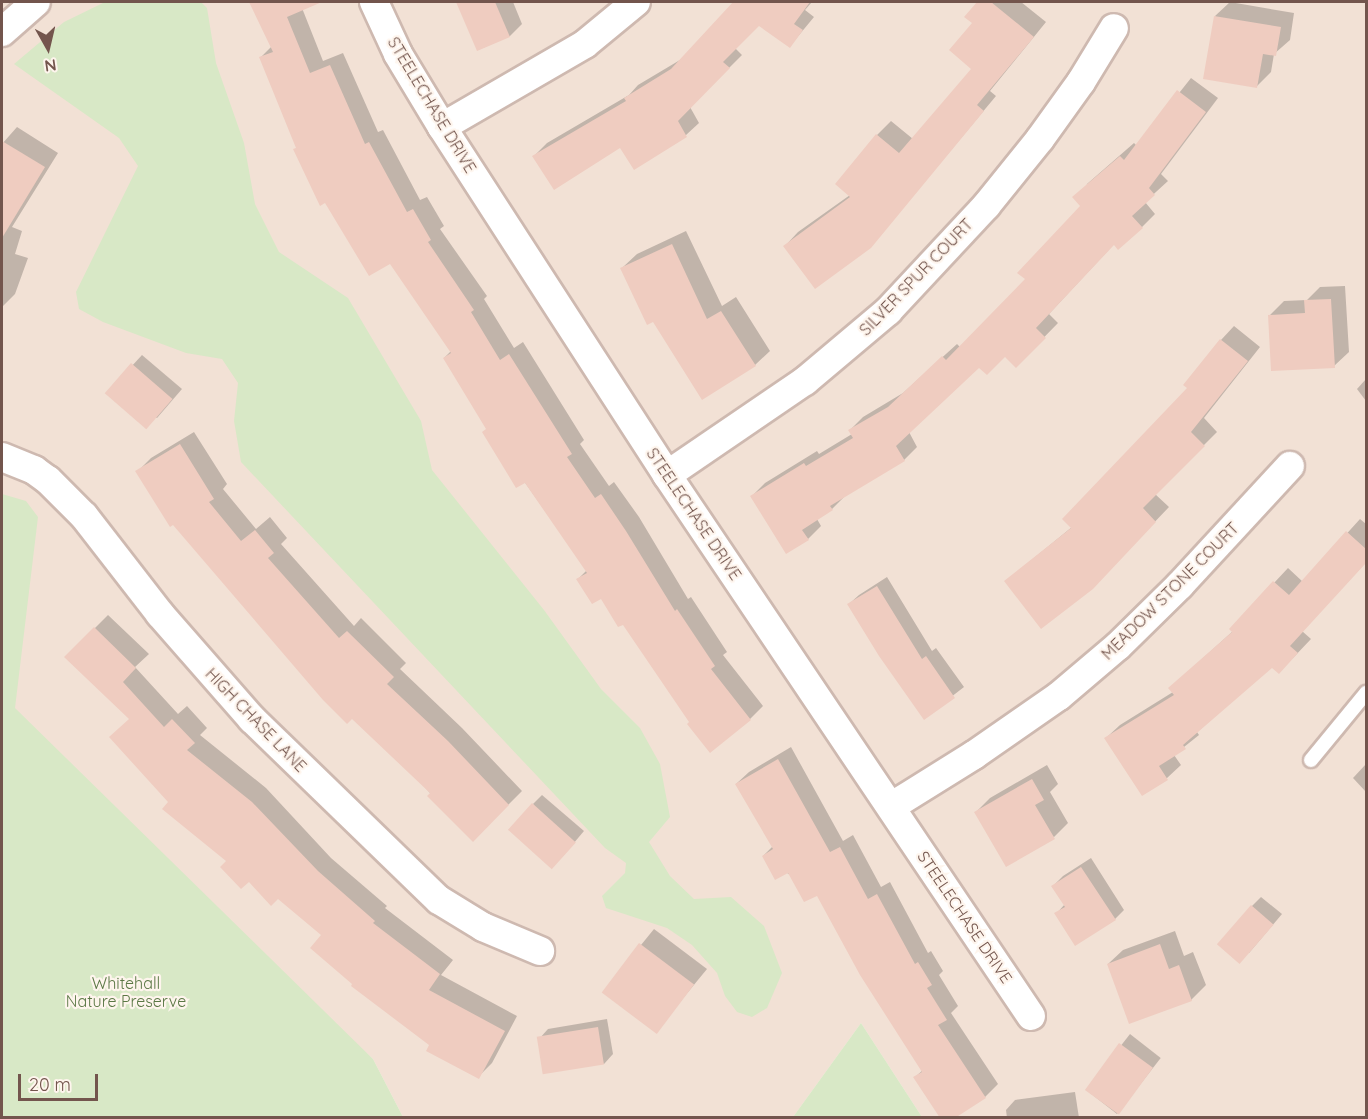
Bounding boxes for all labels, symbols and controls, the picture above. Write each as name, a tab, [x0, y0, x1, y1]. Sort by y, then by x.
north arrow	[18, 18, 78, 78]
street label: STEELECHASE DRIVE	[384, 34, 480, 176]
text: N	[43, 55, 58, 77]
street label: SILVER SPUR COURT	[855, 215, 977, 339]
street label: STEELECHASE DRIVE	[643, 444, 745, 584]
street label: MEADOW STONE COURT	[1097, 518, 1243, 664]
street label: HIGH CHASE LANE	[202, 664, 310, 776]
street label: STEELECHASE DRIVE	[914, 847, 1016, 987]
park label: Whitehall Nature Preserve	[66, 973, 186, 1011]
scale bar	[21, 1062, 100, 1100]
text: 20 m	[29, 1073, 71, 1096]

